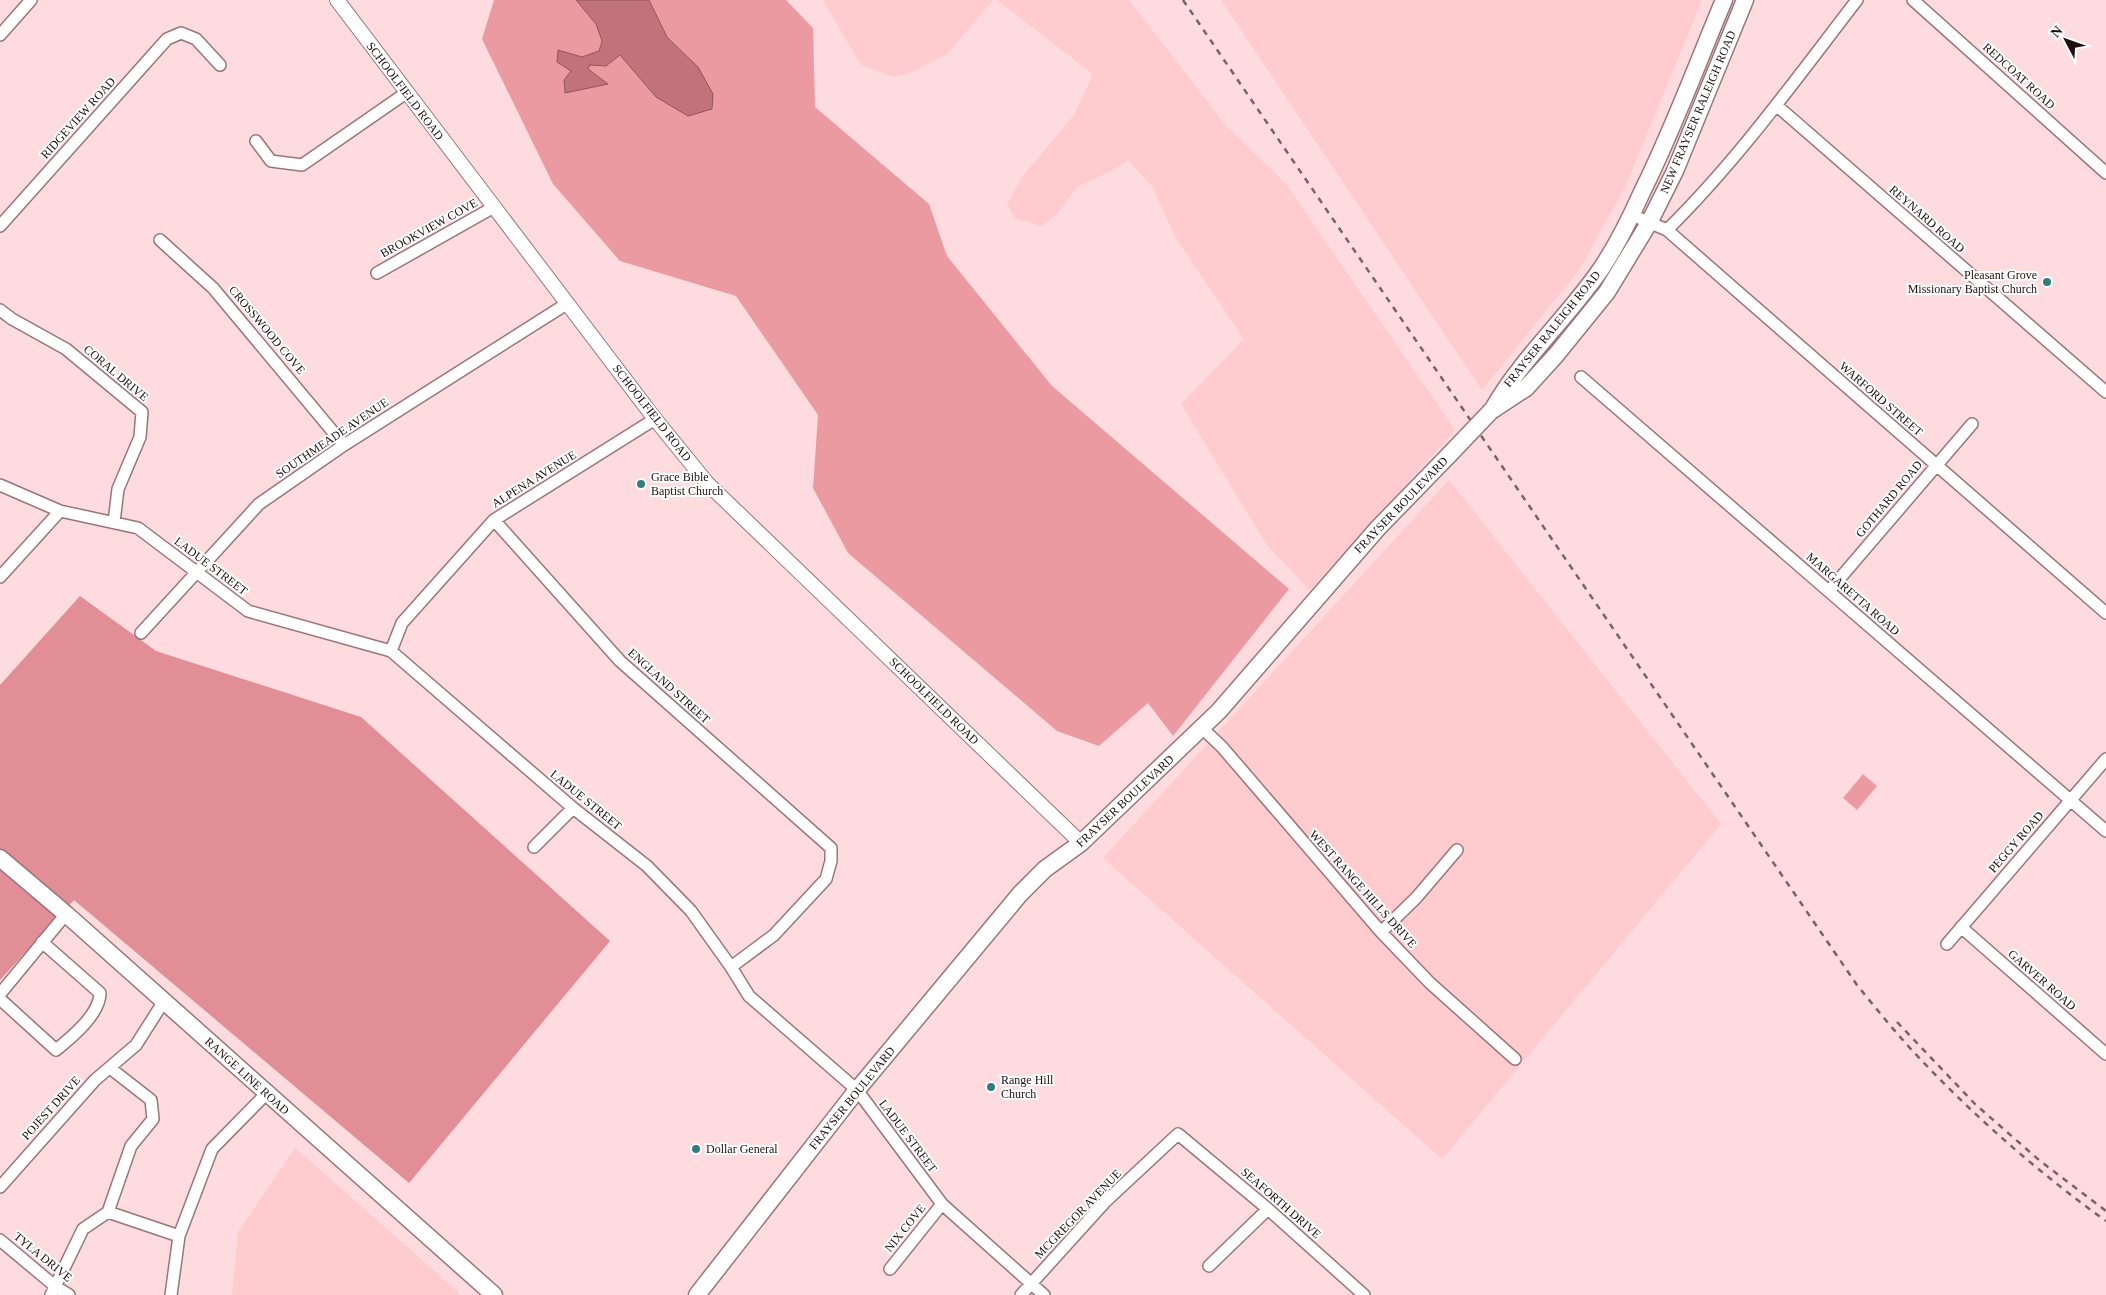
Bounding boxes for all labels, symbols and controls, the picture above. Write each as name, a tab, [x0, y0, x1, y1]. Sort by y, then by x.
north arrow	[2041, 15, 2091, 65]
text: N	[2048, 23, 2066, 41]
street label: NEW FRAYSER RALEIGH ROAD	[1657, 28, 1739, 196]
street label: SCHOOLFIELD ROAD	[364, 39, 447, 143]
street label: REDCOAT ROAD	[1980, 40, 2058, 112]
street label: RIDGEVIEW ROAD	[38, 74, 118, 162]
street label: REYNARD ROAD	[1887, 183, 1968, 256]
street label: BROOKVIEW COVE	[378, 196, 480, 260]
street label: FRAYSER RALEIGH ROAD	[1501, 268, 1603, 390]
place label: Pleasant Grove Missionary Baptist Church	[1908, 268, 2037, 296]
marker: Pleasant Grove Missionary Baptist Church	[2041, 276, 2053, 288]
street label: CROSSWOOD COVE	[226, 283, 308, 377]
street label: CORAL DRIVE	[81, 342, 151, 404]
street label: WARFORD STREET	[1837, 359, 1926, 439]
street label: SCHOOLFIELD ROAD	[610, 362, 694, 464]
street label: SOUTHMEADE AVENUE	[273, 395, 391, 481]
street label: ALPENA AVENUE	[489, 447, 579, 511]
street label: FRAYSER BOULEVARD	[1351, 454, 1451, 556]
street label: GOTHARD ROAD	[1853, 458, 1925, 540]
place label: Grace Bible Baptist Church	[651, 470, 723, 498]
marker: Grace Bible Baptist Church	[635, 478, 647, 490]
street label: LADUE STREET	[172, 534, 251, 598]
street label: MARGARETTA ROAD	[1804, 550, 1903, 638]
street label: ENGLAND STREET	[625, 646, 713, 727]
street label: SCHOOLFIELD ROAD	[886, 655, 982, 748]
street label: FRAYSER BOULEVARD	[1073, 752, 1177, 850]
street label: LADUE STREET	[548, 767, 625, 833]
street label: PEGGY ROAD	[1986, 808, 2047, 875]
street label: WEST RANGE HILLS DRIVE	[1306, 827, 1420, 951]
street label: GARVER ROAD	[2005, 947, 2079, 1014]
street label: RANGE LINE ROAD	[202, 1034, 292, 1118]
street label: FRAYSER BOULEVARD	[806, 1043, 898, 1152]
street label: POJEST DRIVE	[19, 1073, 83, 1143]
place label: Range Hill Church	[1001, 1073, 1054, 1101]
marker: Range Hill Church	[985, 1081, 997, 1093]
street label: LADUE STREET	[876, 1097, 940, 1176]
place label: Dollar General	[706, 1142, 778, 1156]
marker: Dollar General	[690, 1143, 702, 1155]
street label: SEAFORTH DRIVE	[1238, 1165, 1324, 1241]
street label: MCGREGOR AVENUE	[1032, 1167, 1124, 1261]
street label: NIX COVE	[882, 1201, 928, 1255]
street label: TYLA DRIVE	[11, 1229, 75, 1285]

